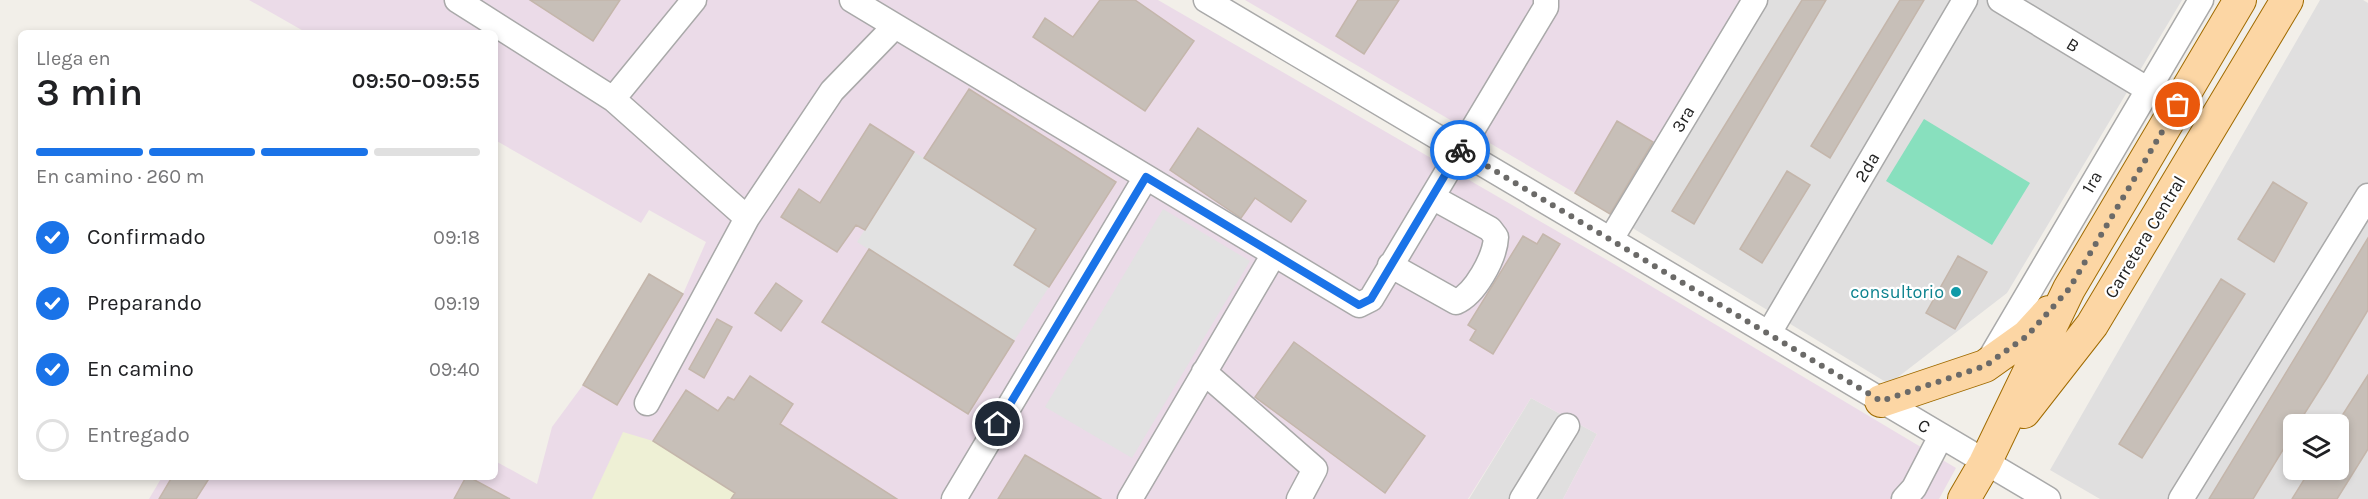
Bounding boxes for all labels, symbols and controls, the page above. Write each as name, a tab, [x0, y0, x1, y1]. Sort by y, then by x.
street label: B	[2063, 33, 2083, 57]
text: Llega en	[36, 47, 111, 70]
text: 09:50–09:55	[352, 68, 480, 94]
text: 3 min	[36, 69, 143, 115]
pin	[2152, 79, 2203, 130]
icon: bag	[2161, 88, 2194, 121]
street label: 3ra	[1667, 102, 1699, 136]
courier	[1430, 120, 1490, 180]
icon: bike	[1444, 134, 1477, 167]
street label: 2da	[1850, 148, 1884, 186]
text: En camino · 260 m	[36, 165, 205, 188]
street label: 1ra	[2077, 167, 2107, 197]
street label: Carretera Central	[2100, 172, 2190, 302]
icon: check	[36, 221, 69, 254]
text: Confirmado	[87, 224, 206, 250]
text: 09:18	[433, 226, 480, 249]
place label: consultorio	[1850, 281, 1944, 303]
marker: consultorio	[1949, 285, 1963, 299]
icon: check	[36, 287, 69, 320]
text: Preparando	[87, 290, 202, 316]
text: 09:19	[434, 292, 480, 315]
icon: check	[36, 353, 69, 386]
text: En camino	[87, 356, 194, 382]
text: 09:40	[429, 358, 480, 381]
pin	[972, 398, 1023, 449]
icon: home	[981, 407, 1014, 440]
street label: C	[1914, 414, 1934, 438]
map controls	[2283, 414, 2349, 480]
button: layers	[2283, 414, 2349, 480]
text: Entregado	[87, 422, 190, 448]

